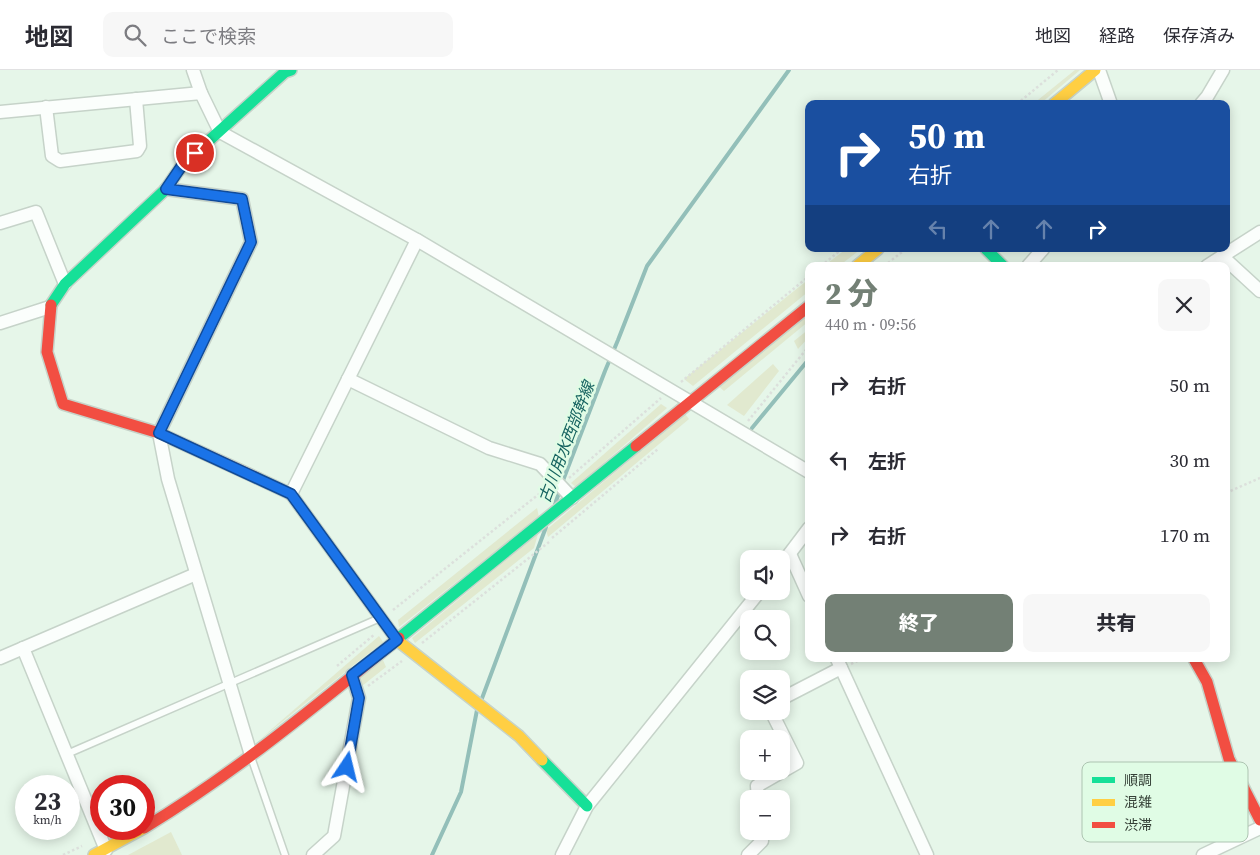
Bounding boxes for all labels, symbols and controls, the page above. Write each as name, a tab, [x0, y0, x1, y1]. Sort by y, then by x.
search box	[103, 12, 453, 57]
text: 地図	[25, 20, 73, 53]
icon: search	[121, 21, 149, 49]
text: ここで検索	[161, 23, 256, 49]
text: 地図	[1035, 23, 1071, 48]
text: 経路	[1099, 23, 1135, 48]
text: 保存済み	[1163, 23, 1235, 48]
text: 50 m	[908, 112, 985, 160]
icon: right	[825, 120, 890, 185]
pin	[174, 132, 216, 174]
icon: arrive	[181, 139, 209, 167]
text: 右折	[908, 160, 952, 190]
icon: left	[924, 215, 952, 243]
icon: ahead	[977, 215, 1005, 243]
icon: ahead	[1030, 215, 1058, 243]
icon: right	[1083, 215, 1111, 243]
text: 2 分	[825, 273, 878, 314]
button: close	[1158, 279, 1210, 331]
text: 440 m · 09:56	[825, 313, 916, 335]
icon: right	[825, 371, 853, 399]
text: 50 m	[1169, 372, 1210, 398]
text: 右折	[868, 373, 906, 399]
water label: 古川用水西部幹線	[533, 376, 600, 506]
icon: left	[825, 446, 853, 474]
text: 30 m	[1169, 447, 1210, 473]
text: 左折	[868, 448, 906, 474]
icon: right	[825, 521, 853, 549]
text: 170 m	[1160, 522, 1210, 548]
text: 右折	[868, 523, 906, 549]
map controls	[740, 550, 790, 840]
button: sound	[740, 550, 790, 600]
button: 終了	[825, 594, 1013, 652]
button: 共有	[1023, 594, 1210, 652]
button: search	[740, 610, 790, 660]
button: layers	[740, 670, 790, 720]
button: +	[740, 730, 790, 780]
position arrow	[320, 740, 372, 792]
legend	[1082, 762, 1248, 842]
text: 順調	[1124, 770, 1152, 790]
speed limit sign: 30	[90, 775, 155, 840]
text: 23	[34, 784, 61, 818]
button: −	[740, 790, 790, 840]
text: 混雑	[1124, 792, 1152, 812]
text: km/h	[33, 812, 62, 828]
text: 渋滞	[1124, 815, 1152, 835]

